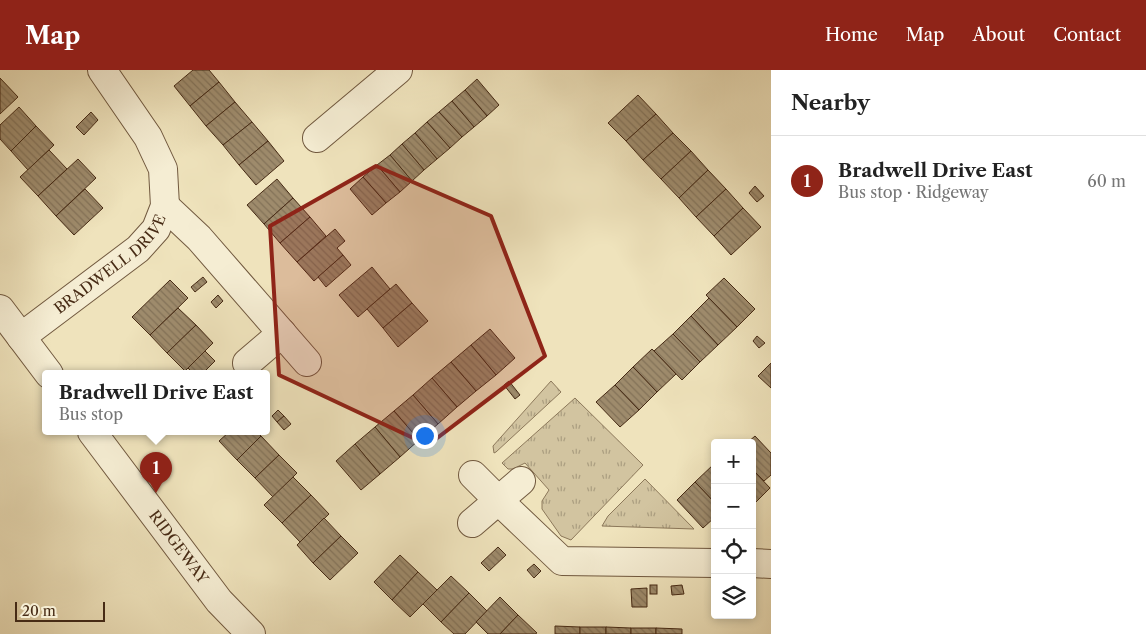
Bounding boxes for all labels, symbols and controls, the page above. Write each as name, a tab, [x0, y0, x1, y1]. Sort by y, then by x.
text: Map	[25, 21, 80, 50]
text: Home	[825, 24, 878, 46]
text: Map	[906, 24, 944, 46]
text: About	[972, 24, 1025, 46]
text: Contact	[1053, 24, 1121, 46]
text: Nearby	[791, 90, 870, 115]
text: Bradwell Drive East	[838, 159, 1033, 182]
text: 1	[803, 171, 811, 191]
text: 60 m	[1087, 171, 1126, 191]
text: Bus stop · Ridgeway	[838, 182, 989, 202]
street label: BRADWELL DRIVE	[50, 212, 170, 318]
popup	[42, 370, 270, 435]
text: Bradwell Drive East	[59, 381, 253, 404]
text: Bus stop	[59, 404, 123, 424]
your location	[412, 423, 438, 449]
map controls	[711, 439, 756, 619]
button: +	[711, 439, 756, 484]
pin: 1	[140, 452, 172, 493]
button: −	[711, 484, 756, 529]
street label: RIDGEWAY	[145, 506, 213, 588]
button: locate	[711, 529, 756, 574]
button: layers	[711, 574, 756, 619]
scale bar	[15, 599, 105, 622]
text: 20 m	[22, 602, 56, 620]

